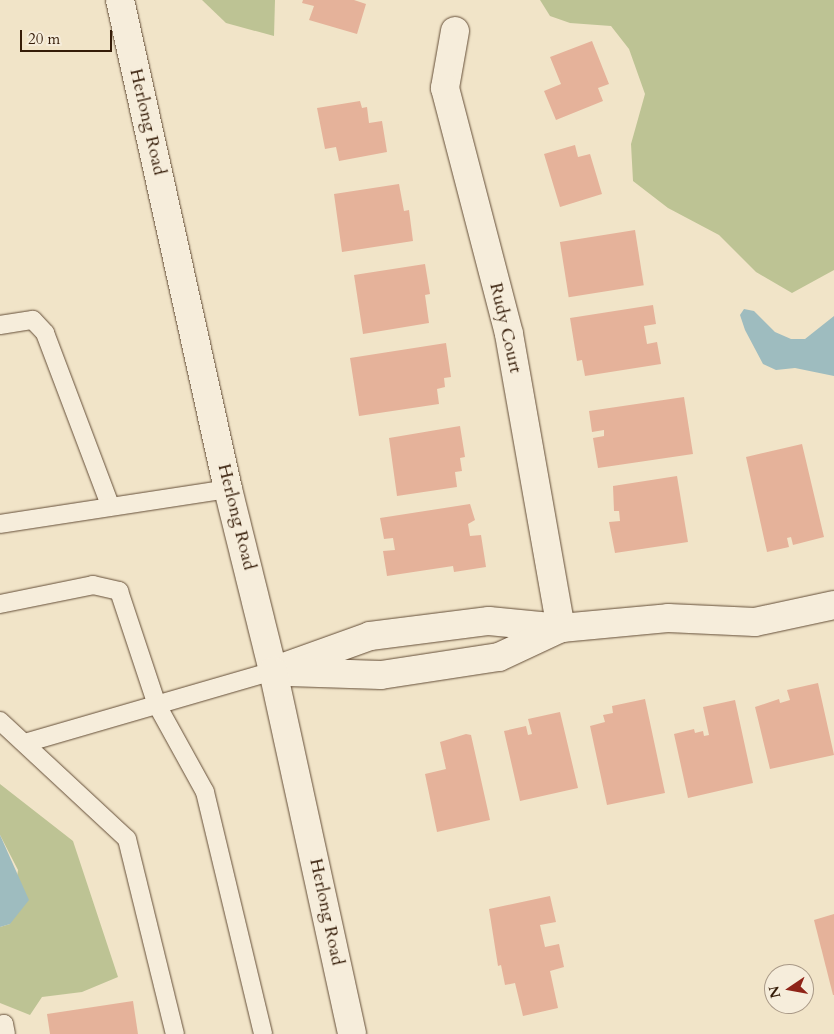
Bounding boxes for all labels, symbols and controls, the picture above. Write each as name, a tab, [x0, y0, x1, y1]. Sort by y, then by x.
scale bar	[22, 20, 115, 52]
text: 20 m	[28, 29, 60, 49]
street label: Herlong Road	[124, 67, 170, 177]
street label: Rudy Court	[484, 281, 526, 375]
street label: Herlong Road	[212, 462, 260, 572]
street label: Herlong Road	[304, 857, 348, 967]
north arrow	[764, 964, 814, 1014]
text: N	[764, 984, 785, 1000]

